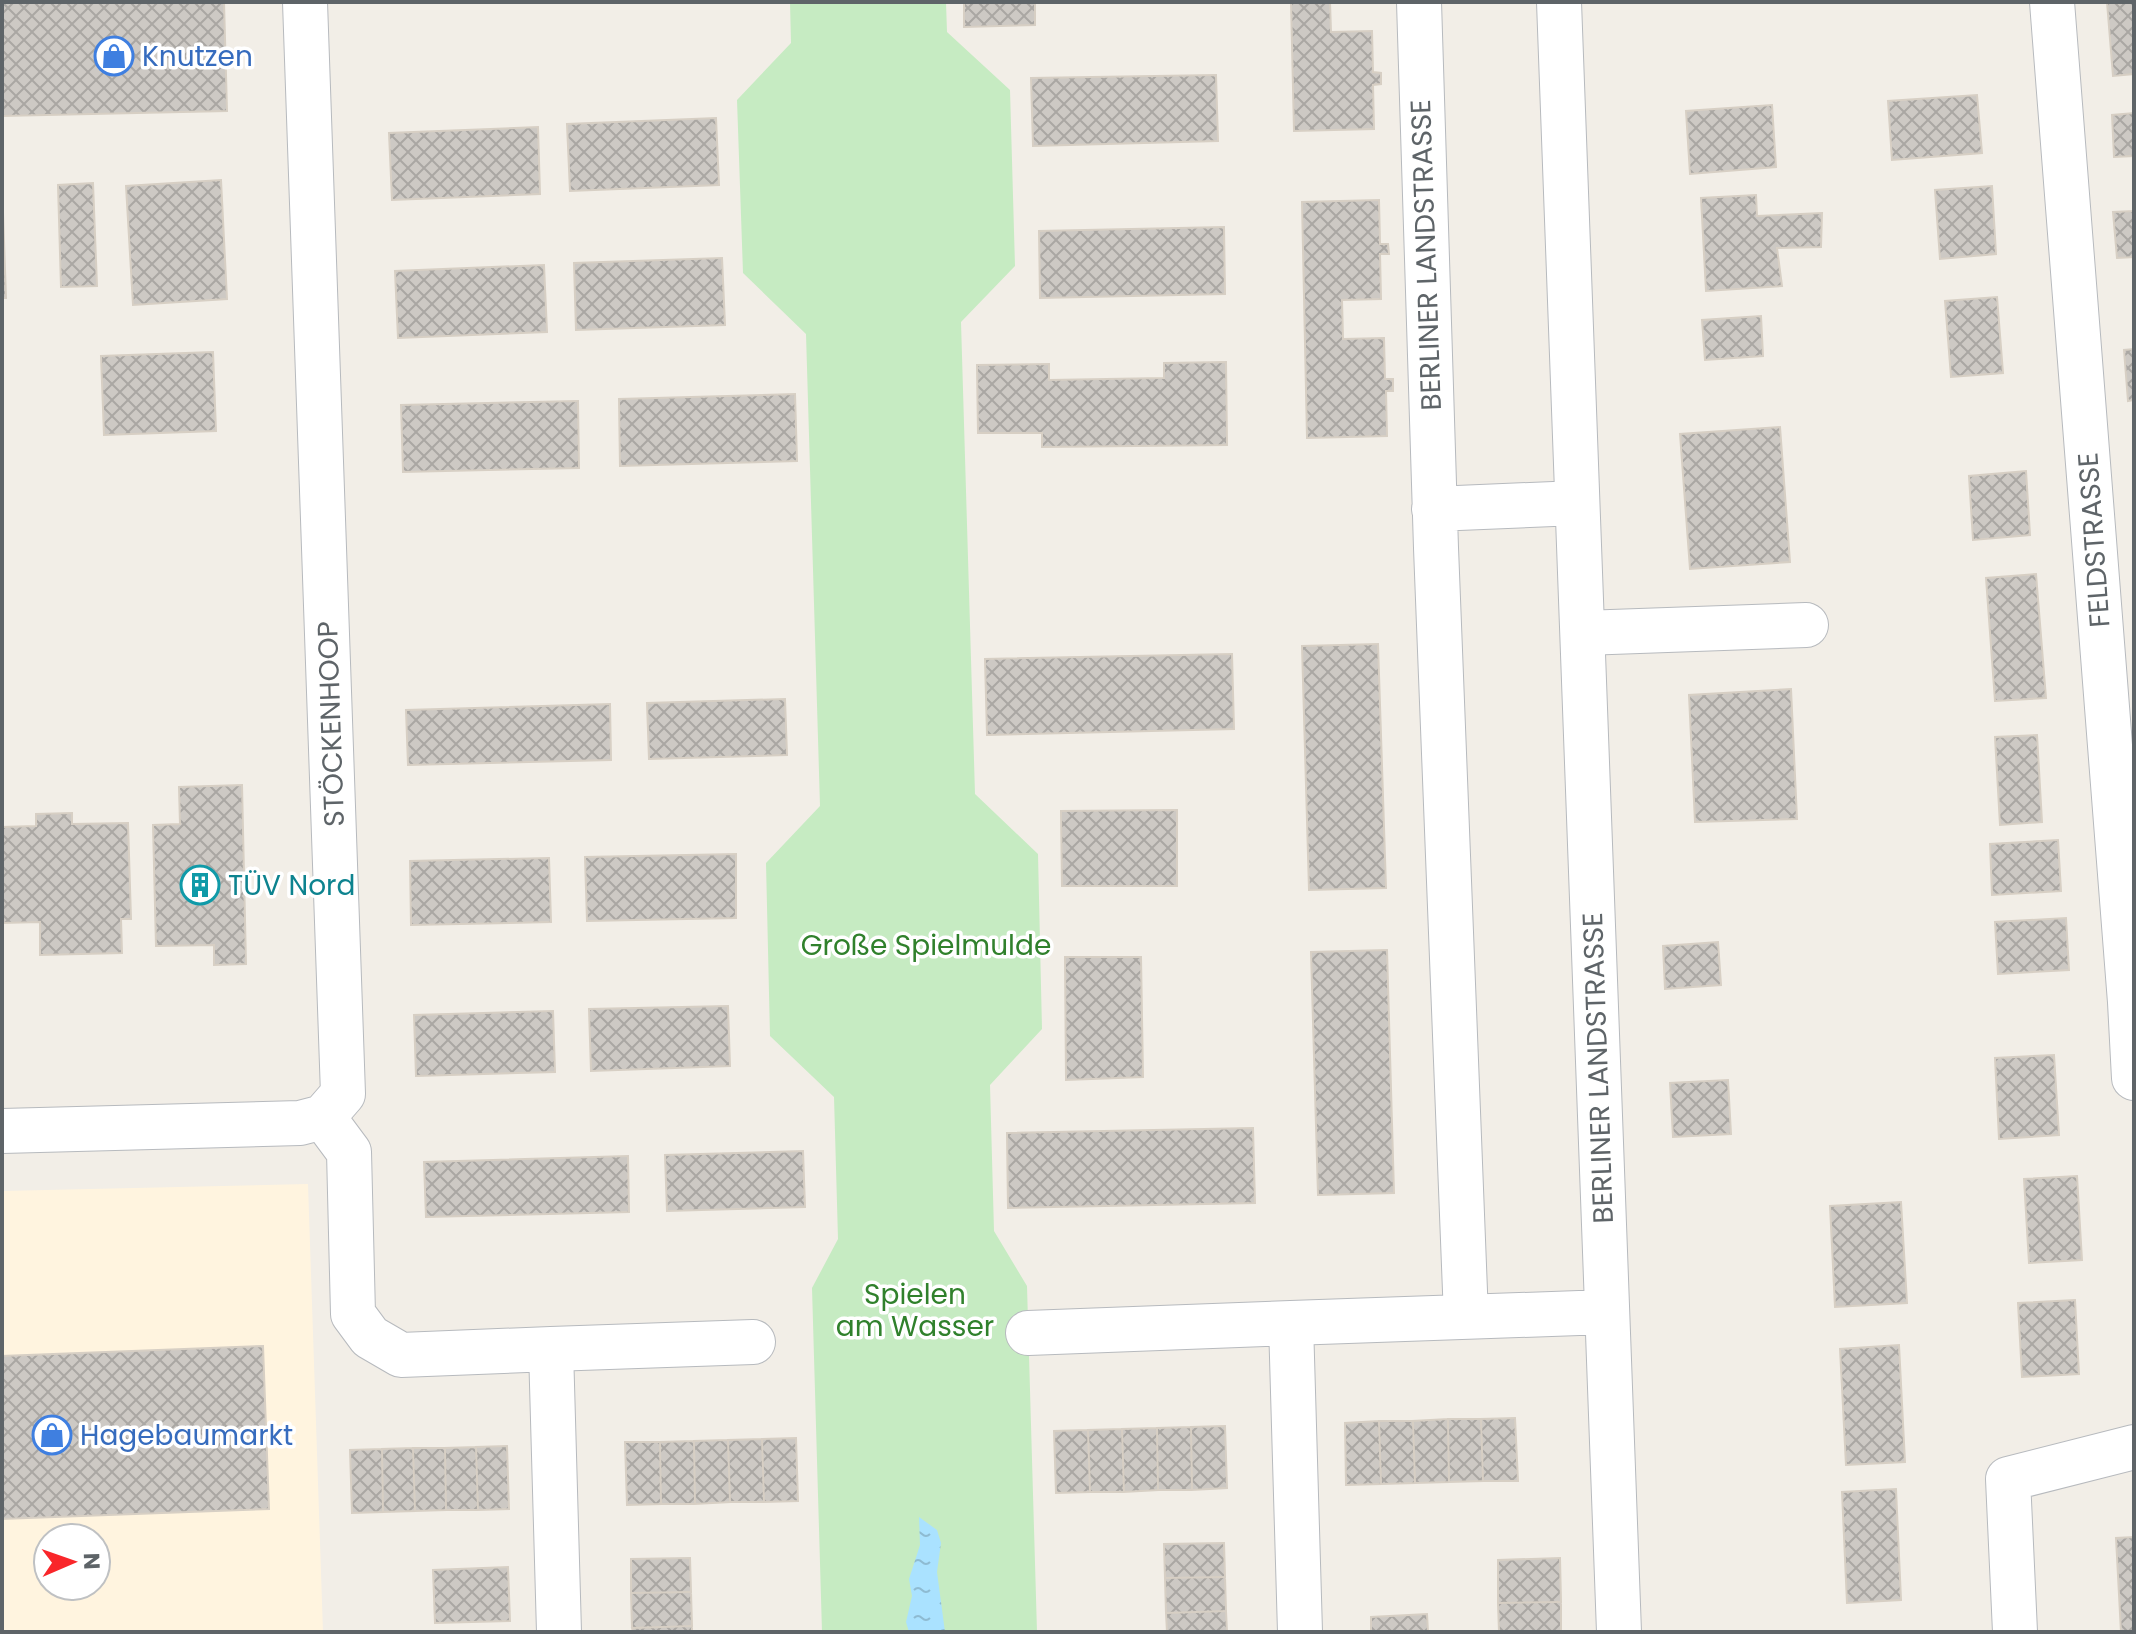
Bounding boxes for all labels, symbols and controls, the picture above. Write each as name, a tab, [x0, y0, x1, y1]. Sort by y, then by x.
shop icon: Knutzen	[93, 35, 135, 77]
place label: Knutzen	[142, 37, 253, 76]
street label: BERLINER LANDSTRASSE	[1401, 99, 1451, 411]
street label: FELDSTRASSE	[2068, 451, 2120, 629]
street label: STÖCKENHOOP	[308, 621, 354, 827]
building icon: TÜV Nord	[179, 864, 221, 906]
place label: TÜV Nord	[228, 866, 355, 905]
street label: BERLINER LANDSTRASSE	[1573, 912, 1623, 1224]
park label: Große Spielmulde	[801, 926, 1051, 965]
park label: Spielen am Wasser	[836, 1275, 994, 1346]
shop icon: Hagebaumarkt	[31, 1414, 73, 1456]
place label: Hagebaumarkt	[80, 1416, 293, 1455]
north arrow	[32, 1522, 112, 1602]
text: N	[76, 1553, 107, 1570]

